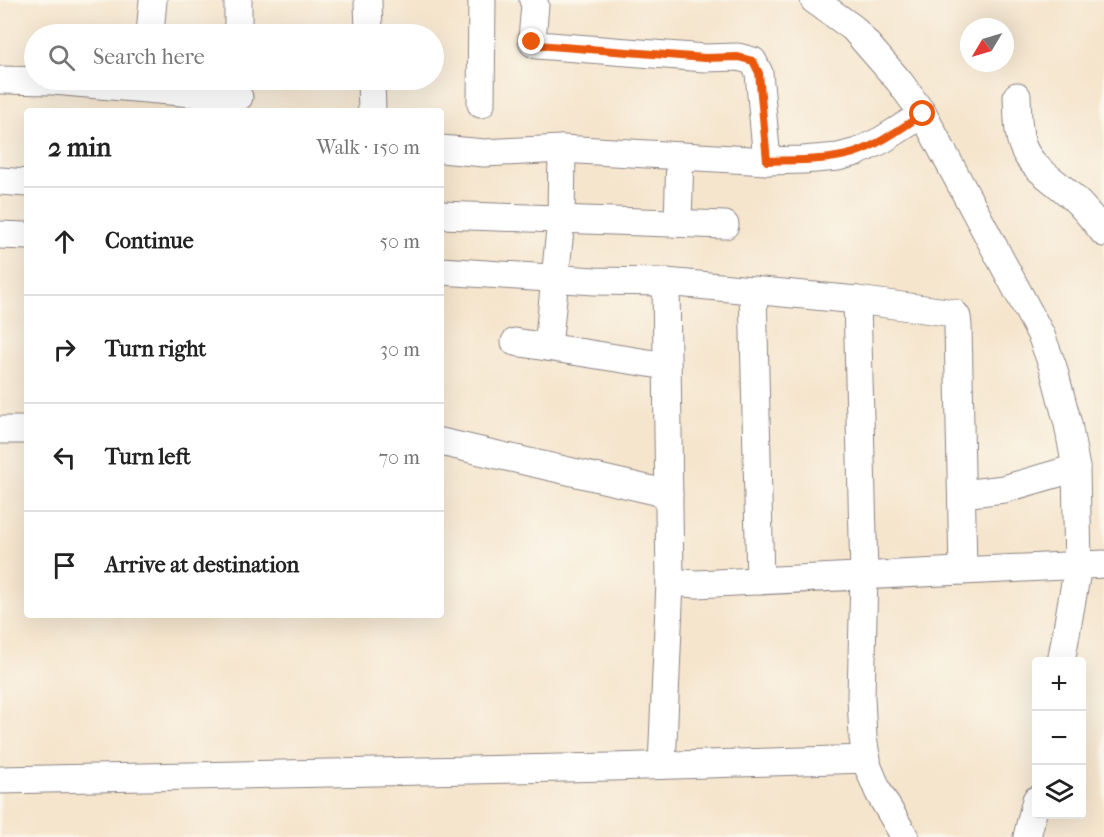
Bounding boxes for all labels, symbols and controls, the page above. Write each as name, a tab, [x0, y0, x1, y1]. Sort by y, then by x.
north arrow	[960, 18, 1014, 72]
search box	[24, 24, 444, 90]
route end	[518, 28, 544, 54]
icon: search	[45, 41, 78, 74]
text: Search here	[93, 44, 205, 70]
route start	[909, 100, 935, 126]
text: 2 min	[48, 132, 111, 163]
text: Walk · 150 m	[316, 136, 420, 159]
icon: ahead	[48, 225, 81, 258]
text: Continue	[105, 228, 194, 254]
text: 50 m	[379, 230, 420, 253]
icon: right	[48, 333, 81, 366]
text: Turn right	[105, 336, 206, 362]
text: 30 m	[380, 338, 420, 361]
icon: left	[48, 441, 81, 474]
text: Turn left	[105, 444, 191, 470]
text: 70 m	[378, 446, 420, 469]
icon: arrive	[48, 549, 81, 582]
text: Arrive at destination	[105, 552, 299, 578]
map controls	[1032, 657, 1086, 819]
button: +	[1032, 657, 1086, 711]
button: −	[1032, 711, 1086, 765]
button: layers	[1032, 765, 1086, 819]

